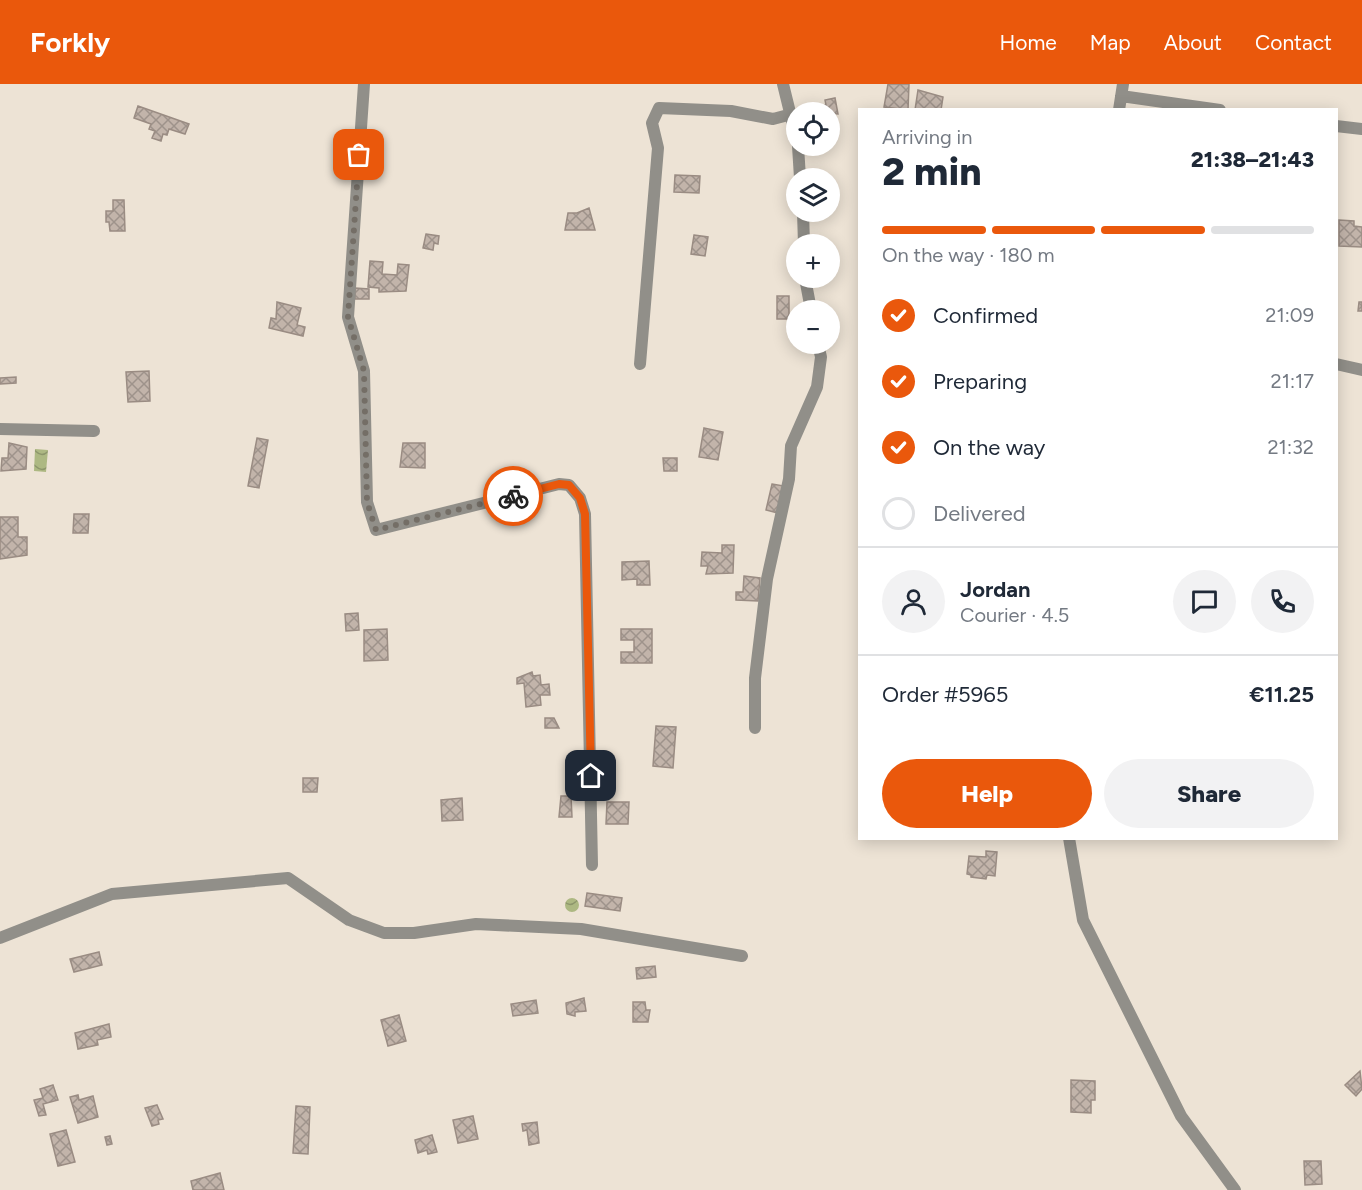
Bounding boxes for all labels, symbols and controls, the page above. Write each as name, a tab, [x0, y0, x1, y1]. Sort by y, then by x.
text: Forkly	[30, 25, 110, 59]
text: Home	[1000, 30, 1057, 55]
text: Map	[1090, 30, 1131, 55]
text: About	[1164, 30, 1222, 55]
text: Contact	[1255, 30, 1332, 55]
map controls	[786, 102, 840, 354]
button: locate	[786, 102, 840, 156]
text: Arriving in	[882, 125, 972, 149]
pin	[333, 129, 384, 180]
icon: bag	[342, 138, 375, 171]
text: 21:38–21:43	[1191, 146, 1314, 173]
text: 2 min	[882, 148, 982, 195]
button: layers	[786, 168, 840, 222]
button: +	[786, 234, 840, 288]
text: On the way · 180 m	[882, 243, 1055, 267]
icon: check	[882, 299, 915, 332]
button: −	[786, 300, 840, 354]
text: Confirmed	[933, 302, 1038, 329]
text: 21:09	[1265, 303, 1314, 327]
icon: check	[882, 365, 915, 398]
text: Preparing	[933, 368, 1027, 395]
text: 21:17	[1271, 369, 1314, 393]
icon: check	[882, 431, 915, 464]
text: On the way	[933, 434, 1045, 461]
text: 21:32	[1267, 435, 1314, 459]
courier	[483, 466, 543, 526]
icon: bike	[497, 480, 530, 513]
text: Delivered	[933, 500, 1026, 527]
button: person	[882, 570, 945, 633]
button: chat	[1173, 570, 1236, 633]
button: phone	[1251, 570, 1314, 633]
text: Jordan	[960, 576, 1031, 603]
text: Courier · 4.5	[960, 603, 1069, 627]
text: Order #5965	[882, 681, 1008, 708]
text: €11.25	[1249, 681, 1314, 708]
pin	[565, 750, 616, 801]
icon: home	[574, 759, 607, 792]
button: Help	[882, 759, 1092, 828]
button: Share	[1104, 759, 1314, 828]

